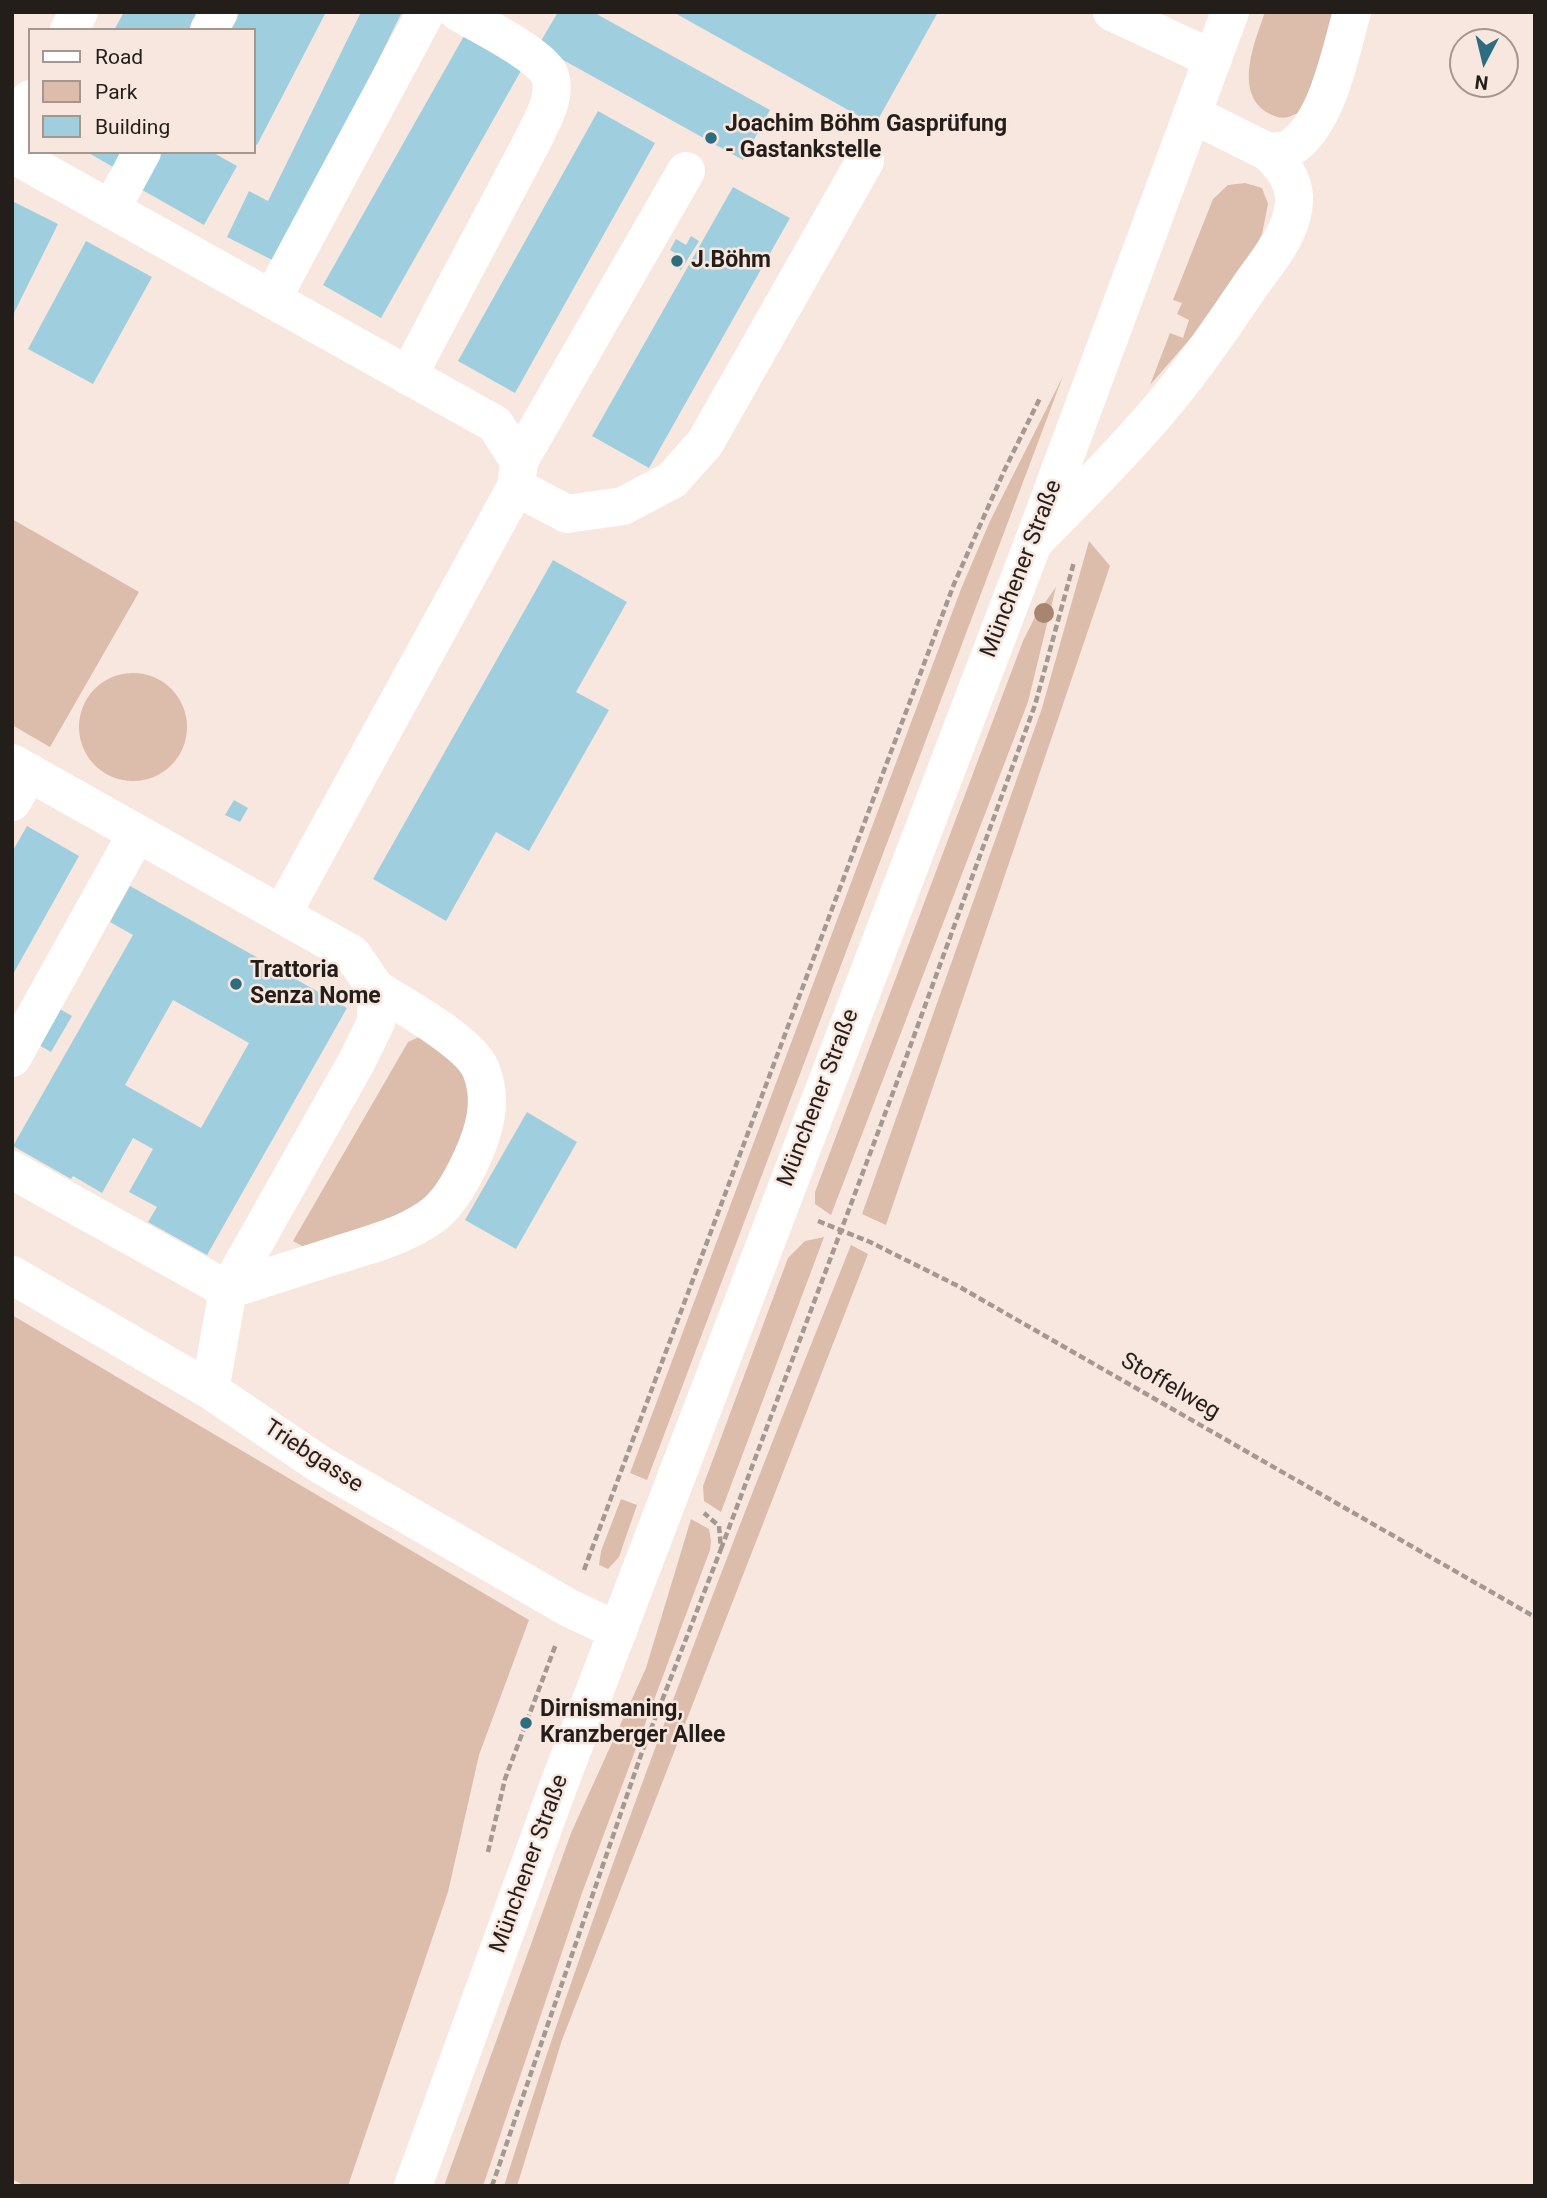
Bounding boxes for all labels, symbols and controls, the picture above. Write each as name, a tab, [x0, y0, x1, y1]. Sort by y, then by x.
legend	[28, 28, 256, 154]
north arrow	[1449, 28, 1519, 98]
text: Road	[95, 45, 143, 69]
text: N	[1474, 70, 1490, 95]
text: Park	[95, 80, 137, 104]
place label: Joachim Böhm Gasprüfung - Gastankstelle	[725, 111, 1007, 165]
text: Building	[95, 115, 170, 139]
marker: Joachim Böhm Gasprüfung - Gastankstelle	[703, 130, 719, 146]
place label: J.Böhm	[691, 247, 771, 275]
marker: J.Böhm	[669, 253, 685, 269]
street label: Münchener Straße	[975, 476, 1069, 662]
place label: Trattoria Senza Nome	[250, 957, 381, 1011]
marker: Trattoria Senza Nome	[228, 976, 244, 992]
street label: Münchener Straße	[772, 1005, 866, 1191]
street label: Stoffelweg	[1115, 1348, 1225, 1426]
street label: Triebgasse	[258, 1415, 368, 1499]
place label: Dirnismaning, Kranzberger Allee	[540, 1696, 725, 1750]
marker: Dirnismaning, Kranzberger Allee	[518, 1715, 534, 1731]
street label: Münchener Straße	[485, 1771, 575, 1957]

